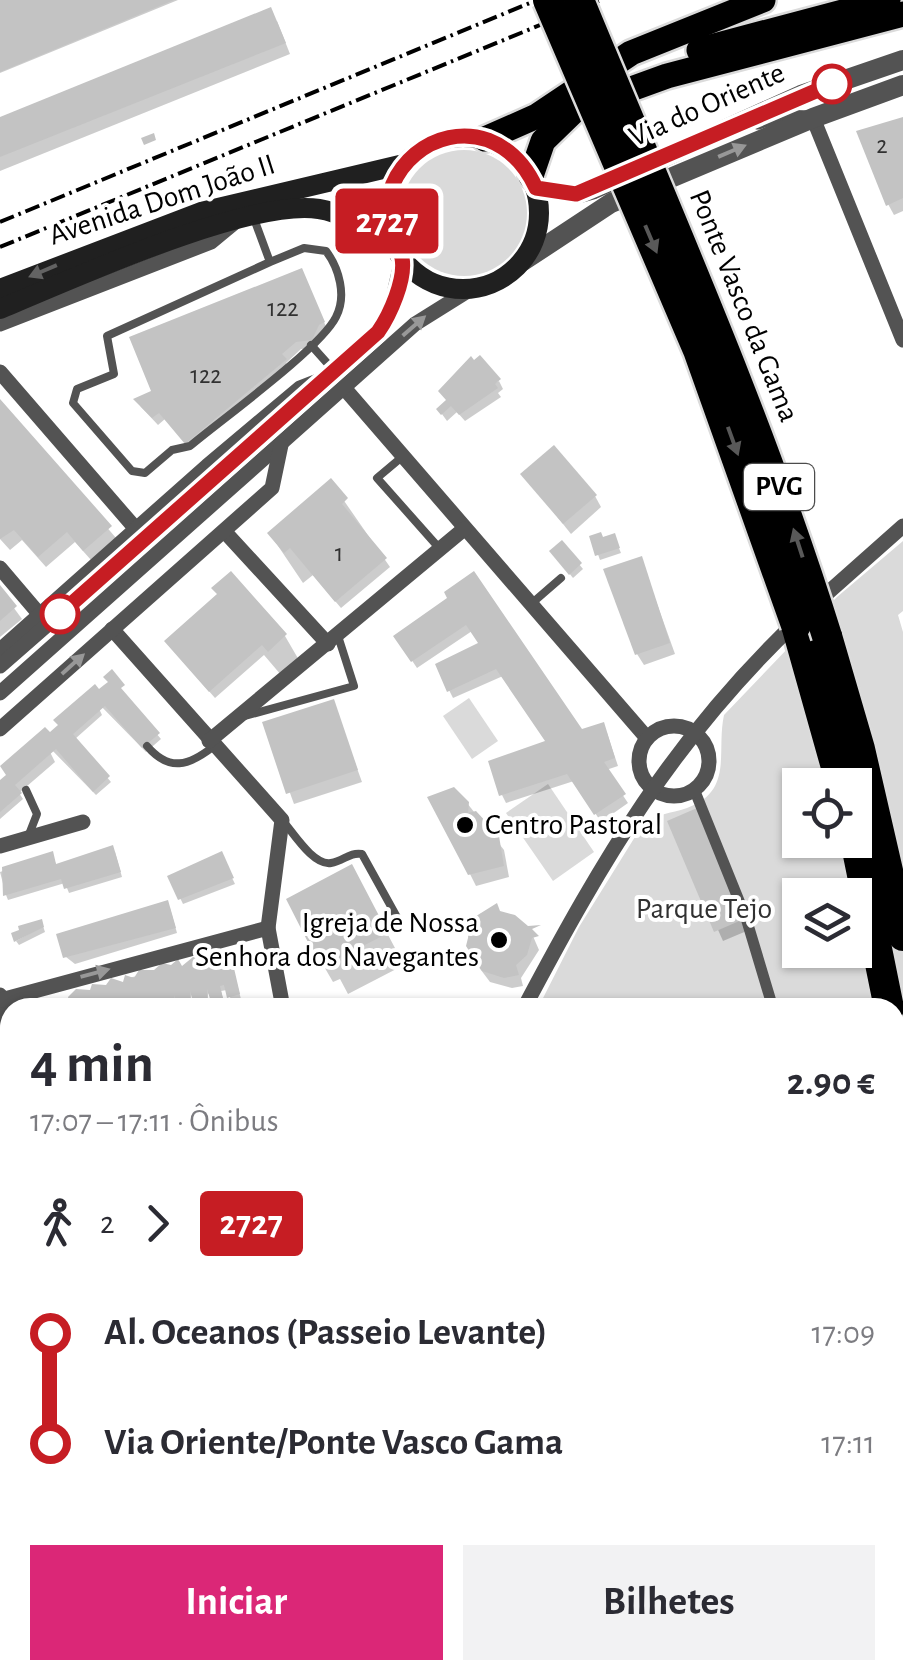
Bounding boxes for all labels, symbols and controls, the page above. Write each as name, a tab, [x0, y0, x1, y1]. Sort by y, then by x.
street label: Via do Oriente	[625, 57, 789, 153]
unlabelled marker	[813, 65, 851, 103]
house number: 2	[876, 133, 888, 158]
one-way arrow	[717, 143, 747, 159]
street label: Avenida Dom João II	[45, 149, 279, 251]
street label: Ponte Vasco da Gama	[684, 186, 804, 426]
line badge: 2727	[317, 188, 457, 254]
text: 2727	[355, 204, 419, 239]
one-way arrow	[643, 224, 659, 254]
one-way arrow	[28, 263, 58, 279]
house number: 122	[267, 296, 299, 321]
one-way arrow	[401, 316, 426, 338]
house number: 122	[190, 363, 222, 388]
one-way arrow	[726, 427, 741, 457]
road number: PVG	[744, 464, 814, 510]
one-way arrow	[789, 528, 804, 558]
house number: 1	[335, 541, 343, 566]
unlabelled marker	[41, 595, 79, 633]
one-way arrow	[60, 653, 85, 675]
map controls	[782, 768, 872, 968]
button: locate	[782, 768, 872, 858]
place label: Centro Pastoral	[485, 810, 662, 840]
marker: Centro Pastoral	[454, 814, 476, 836]
button: layers	[782, 878, 872, 968]
park label: Parque Tejo	[636, 894, 772, 924]
place label: Igreja de Nossa Senhora dos Navegantes	[195, 908, 479, 972]
marker: Igreja de Nossa Senhora dos Navegantes	[488, 929, 510, 951]
one-way arrow	[80, 964, 111, 980]
text: 4 min	[30, 1037, 154, 1092]
text: 2.90 €	[787, 1064, 875, 1102]
text: 17:07 – 17:11 · Ônibus	[30, 1105, 278, 1137]
icon: walk	[30, 1196, 85, 1251]
icon: forward	[130, 1196, 185, 1251]
text: 2727	[220, 1206, 283, 1241]
text: 2	[100, 1207, 115, 1239]
text: Al. Oceanos (Passeio Levante)	[104, 1314, 547, 1352]
text: 17:09	[811, 1317, 875, 1349]
text: Via Oriente/Ponte Vasco Gama	[104, 1424, 563, 1462]
text: 17:11	[821, 1427, 875, 1459]
button: Iniciar	[30, 1545, 443, 1660]
button: Bilhetes	[463, 1545, 875, 1660]

